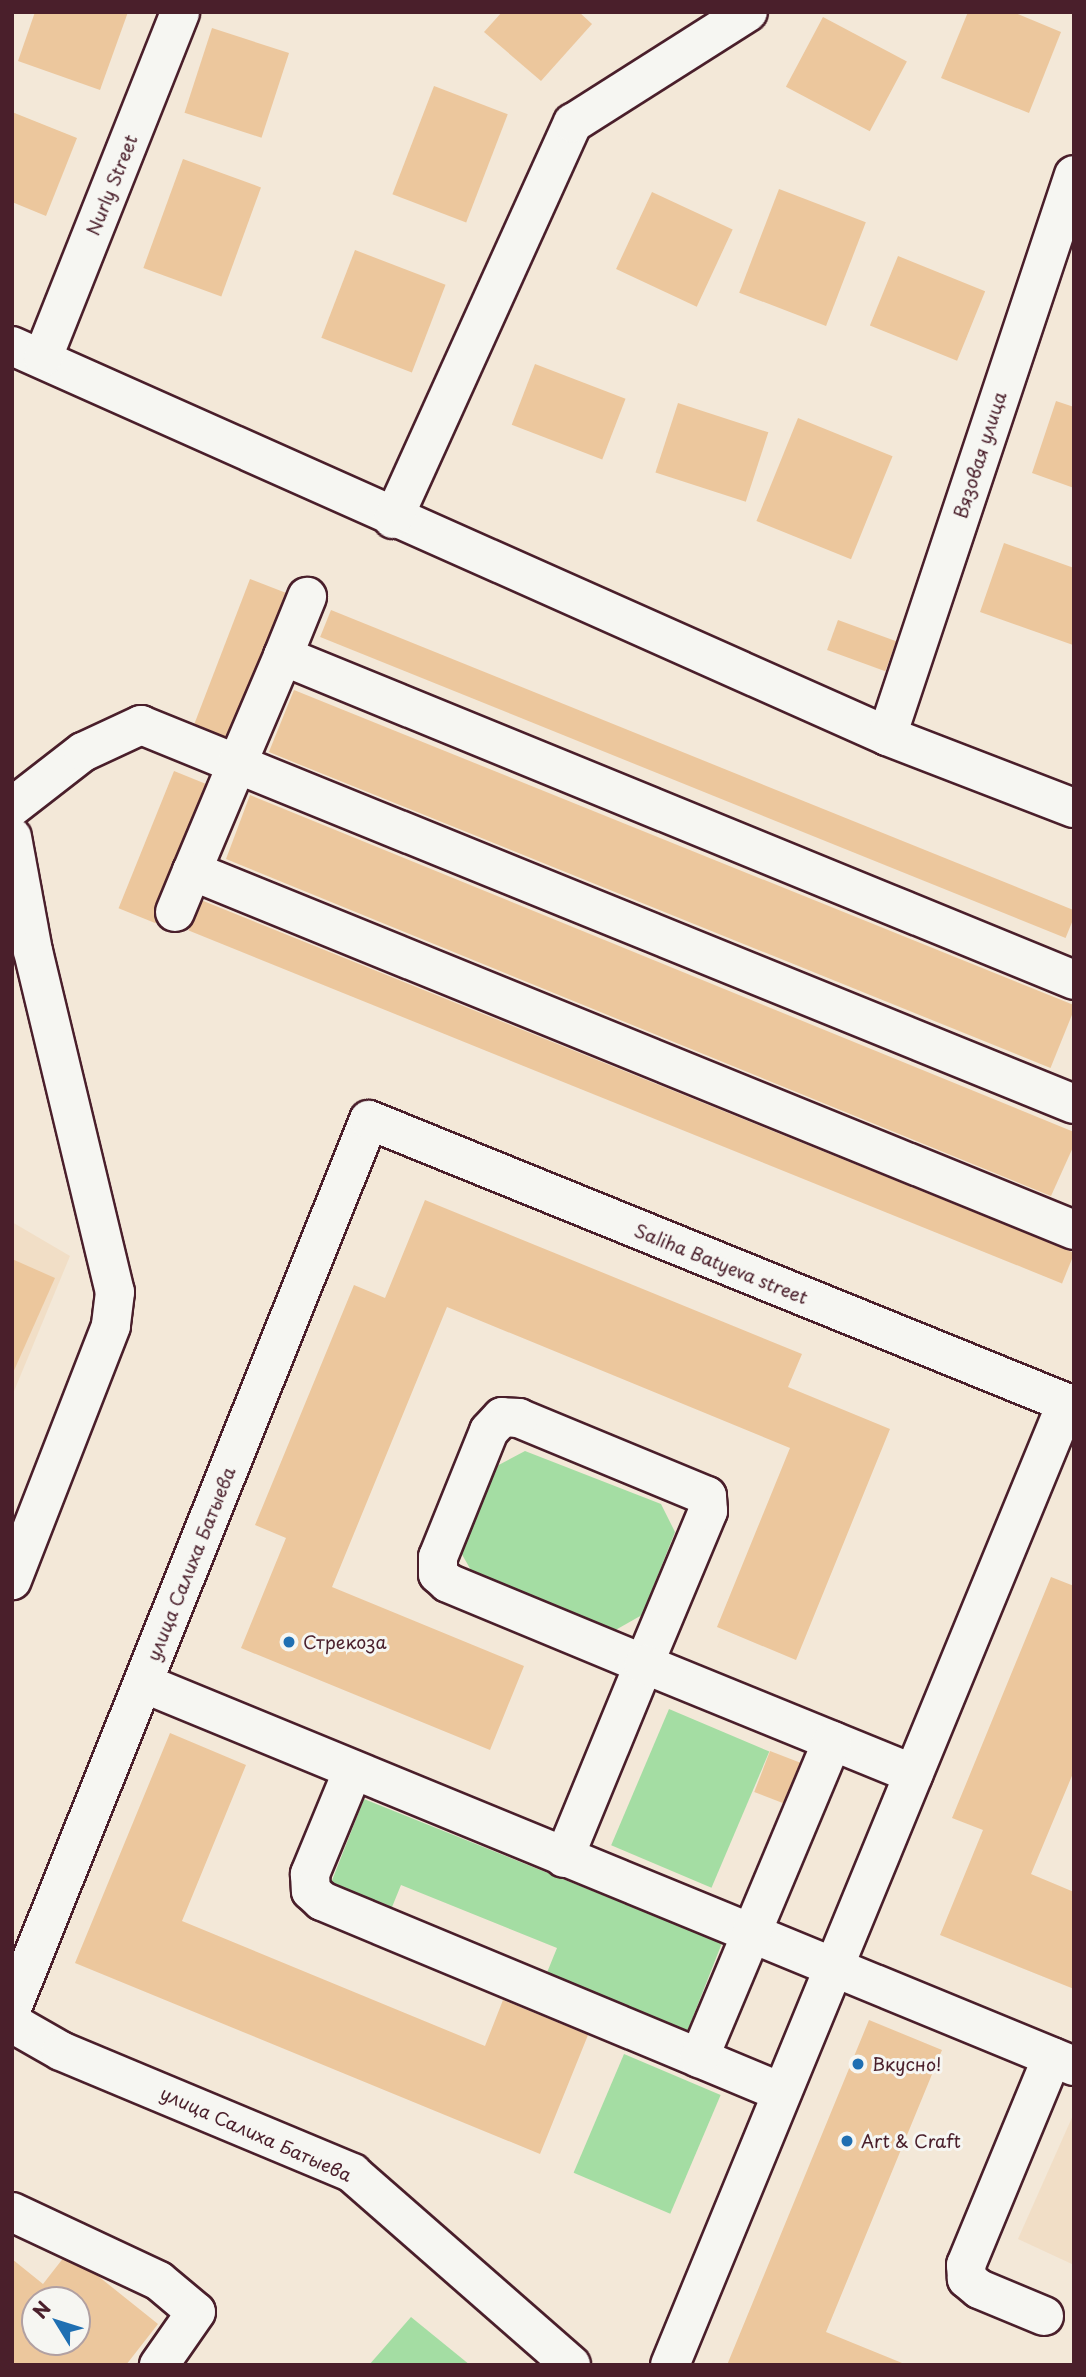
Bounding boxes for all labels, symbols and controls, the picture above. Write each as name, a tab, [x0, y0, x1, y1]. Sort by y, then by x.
street label: Nurly Street	[82, 131, 142, 239]
street label: Вязовая улица	[949, 389, 1011, 521]
street label: Saliha Batyeva street	[631, 1219, 811, 1309]
street label: улица Салиха Батыева	[142, 1463, 240, 1665]
place label: Стрекоза	[303, 1631, 387, 1653]
marker: Стрекоза	[281, 1634, 297, 1650]
place label: Вкусно!	[872, 2053, 941, 2075]
marker: Вкусно!	[850, 2056, 866, 2072]
street label: улица Салиха Батыева	[156, 2082, 356, 2186]
place label: Art & Craft	[861, 2130, 963, 2152]
marker: Art & Craft	[839, 2133, 855, 2149]
north arrow	[21, 2286, 91, 2356]
text: N	[25, 2295, 57, 2324]

